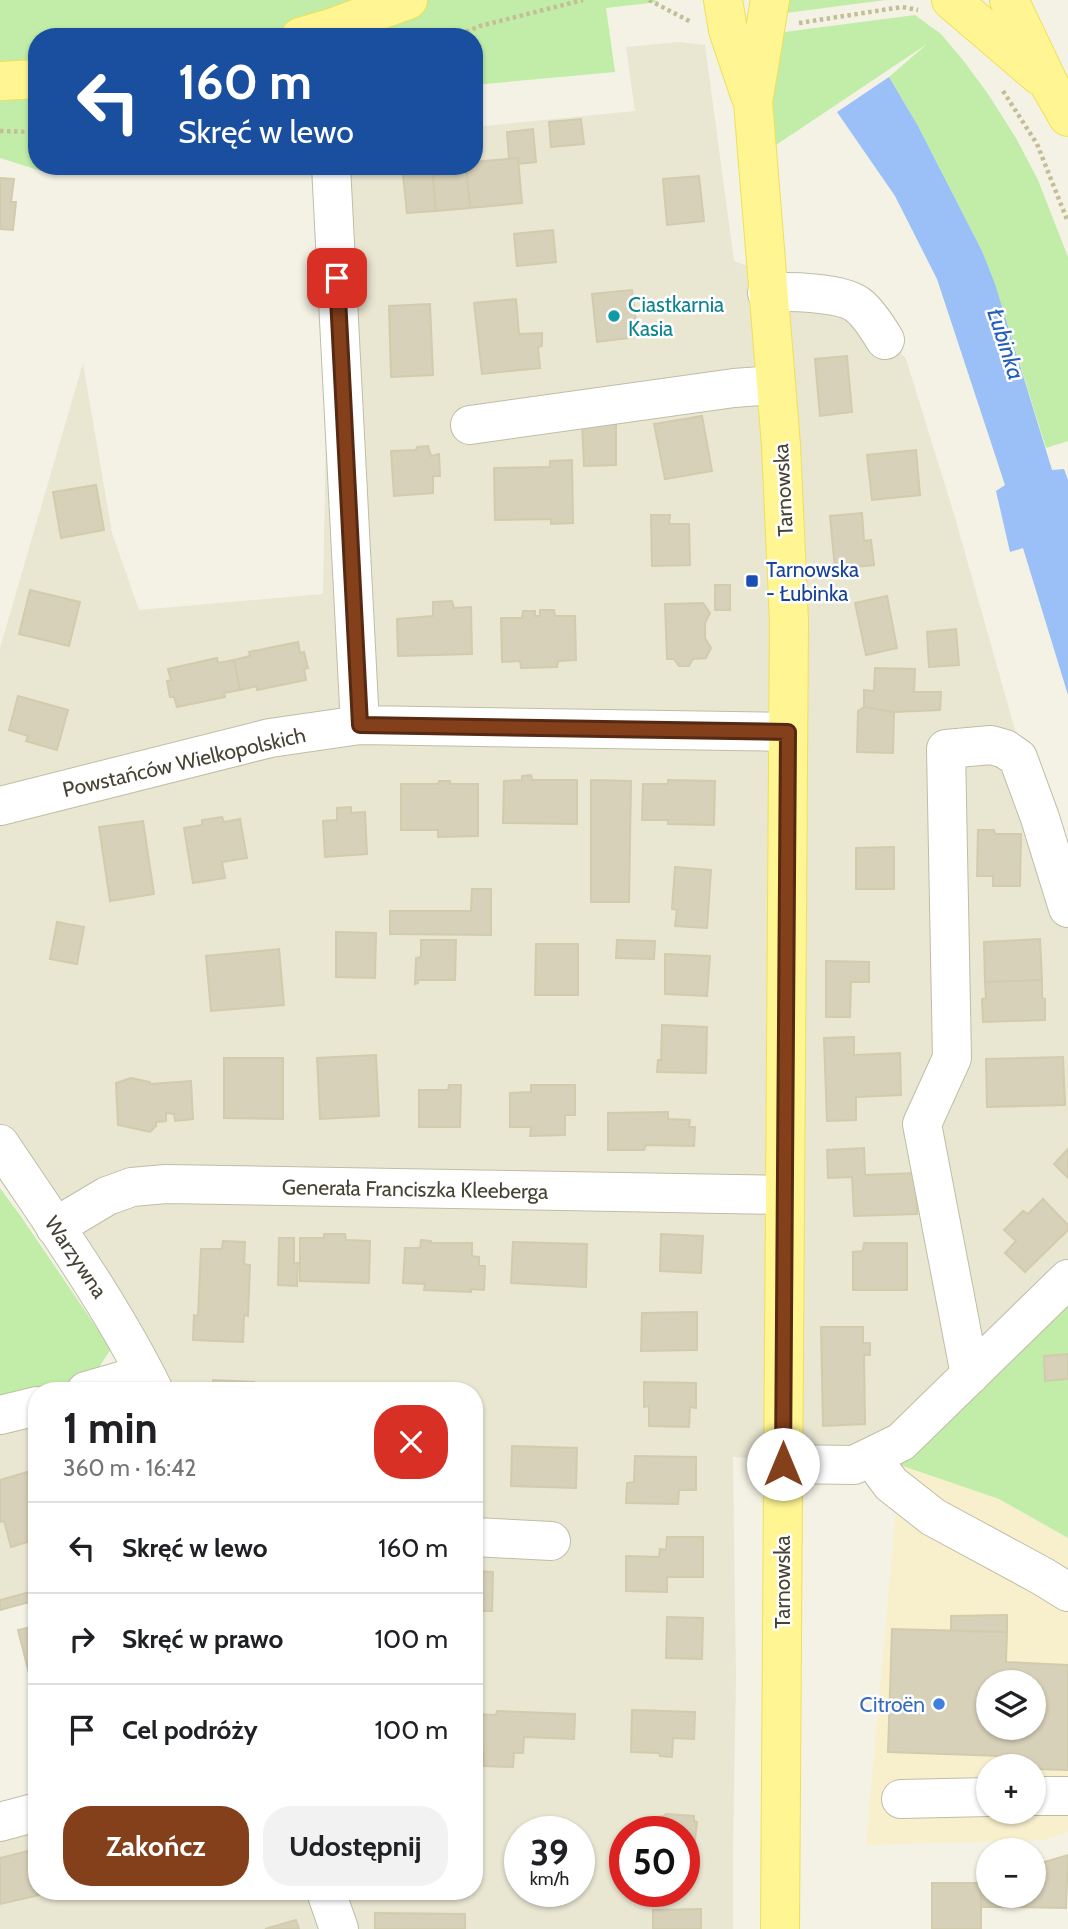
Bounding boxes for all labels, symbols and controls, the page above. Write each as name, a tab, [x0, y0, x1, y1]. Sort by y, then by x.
text: 160 m	[178, 52, 312, 111]
icon: left	[63, 56, 154, 147]
text: Skręć w lewo	[178, 112, 354, 151]
pin	[307, 248, 367, 308]
icon: arrive	[318, 259, 356, 297]
place label: Ciastkarnia Kasia	[628, 292, 724, 341]
water label: Łubinka	[981, 305, 1031, 383]
marker: Ciastkarnia Kasia	[606, 308, 622, 324]
street label: Tarnowska	[768, 443, 798, 537]
place label: Tarnowska - Łubinka	[766, 557, 859, 606]
marker: Tarnowska - Łubinka	[744, 573, 760, 589]
street label: Powstańców Wielkopolskich	[60, 722, 308, 802]
street label: Generała Franciszka Kleeberga	[282, 1174, 548, 1204]
street label: Warzywna	[40, 1211, 112, 1303]
text: 1 min	[63, 1402, 158, 1454]
button: close	[374, 1405, 448, 1479]
position arrow	[746, 1427, 820, 1501]
text: 360 m · 16:42	[63, 1454, 196, 1482]
icon: left	[63, 1529, 101, 1567]
text: Skręć w lewo	[122, 1532, 268, 1564]
text: 160 m	[378, 1532, 448, 1564]
street label: Tarnowska	[770, 1535, 795, 1629]
icon: right	[63, 1620, 101, 1658]
text: Skręć w prawo	[122, 1623, 283, 1655]
text: 100 m	[375, 1623, 448, 1655]
map controls	[976, 1670, 1046, 1908]
button: layers	[976, 1670, 1046, 1740]
place label: Citroën	[859, 1692, 925, 1717]
marker: Citroën	[931, 1696, 947, 1712]
icon: arrive	[63, 1711, 101, 1749]
text: Cel podróży	[122, 1714, 258, 1746]
text: 100 m	[375, 1714, 448, 1746]
button: +	[976, 1754, 1046, 1824]
button: Zakończ	[63, 1806, 249, 1886]
button: Udostępnij	[263, 1806, 448, 1886]
speed limit sign: 50	[609, 1816, 700, 1907]
text: 39	[530, 1831, 569, 1874]
button: −	[976, 1838, 1046, 1908]
text: km/h	[530, 1868, 569, 1890]

